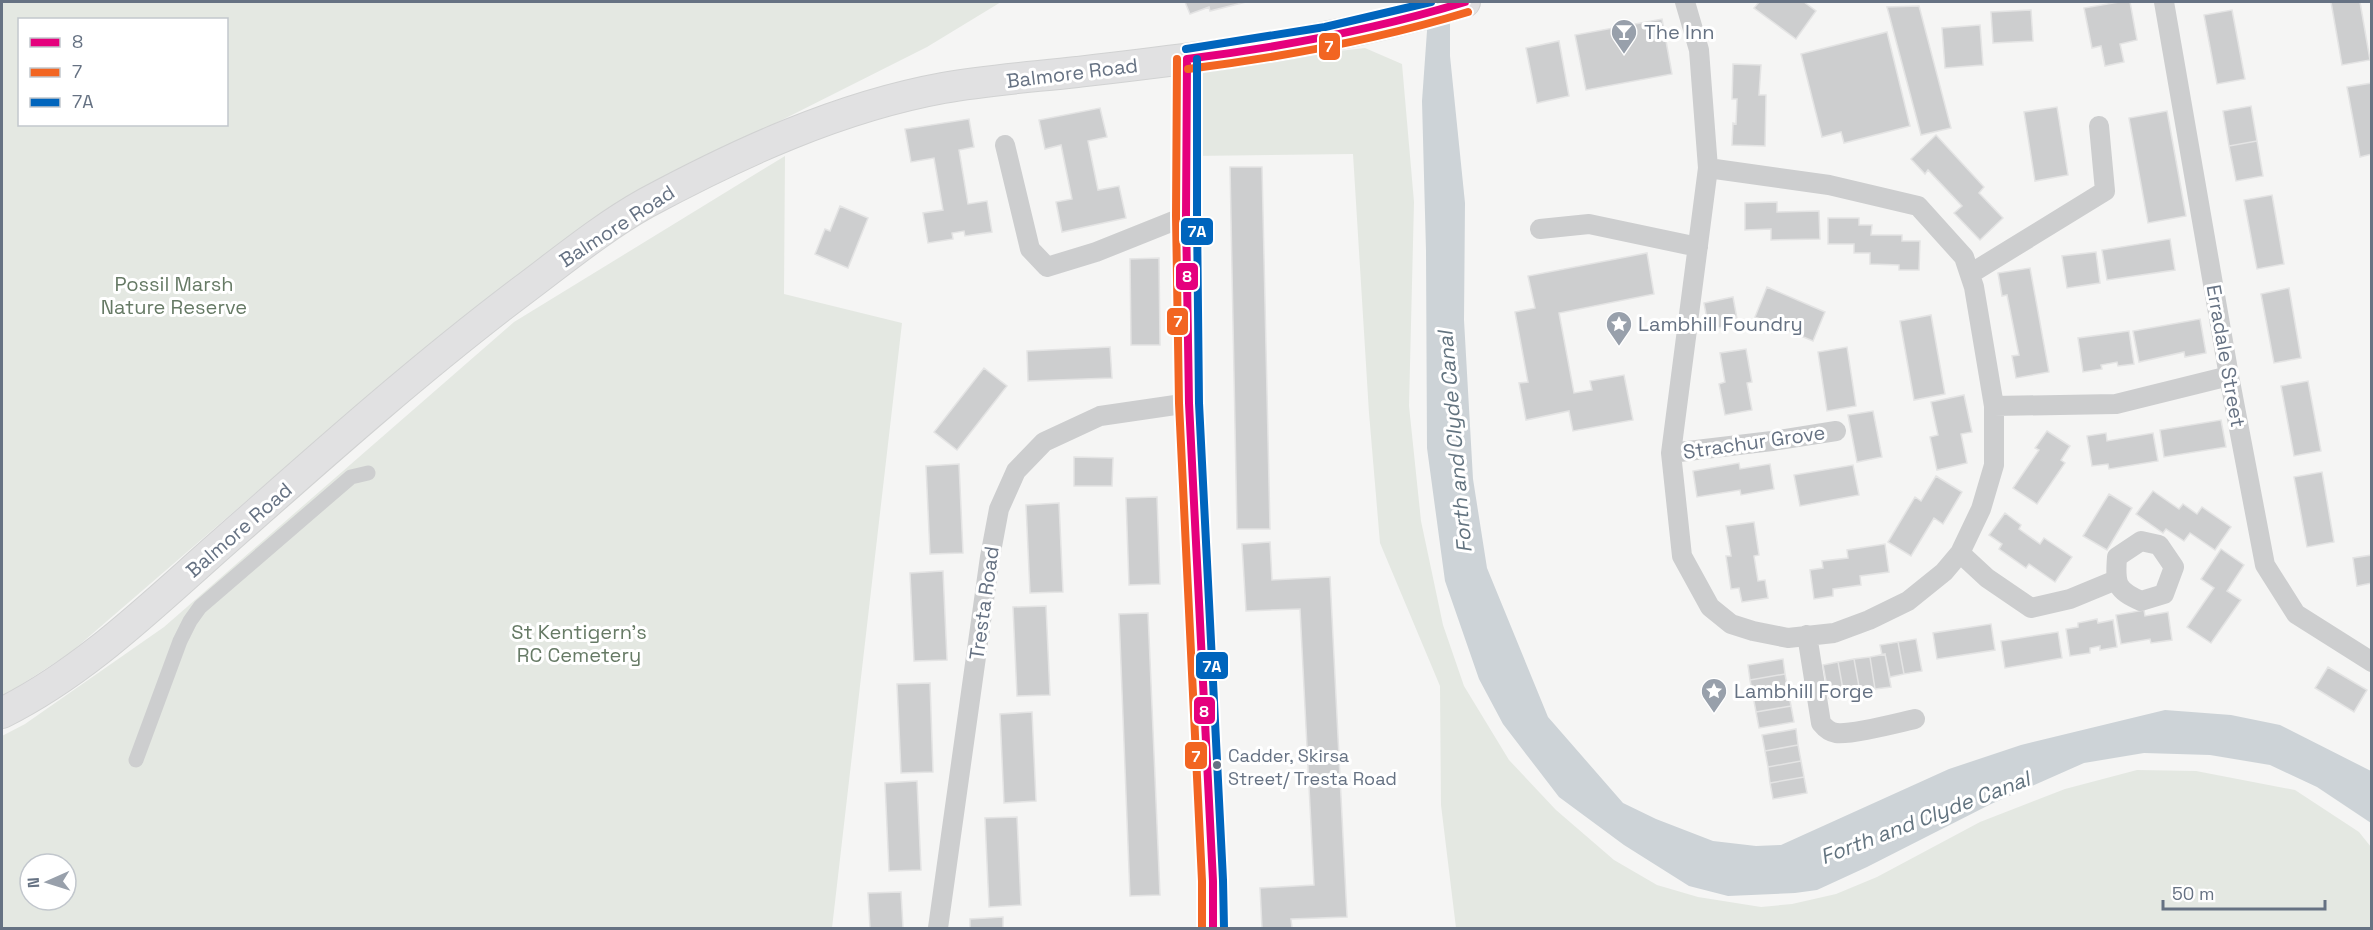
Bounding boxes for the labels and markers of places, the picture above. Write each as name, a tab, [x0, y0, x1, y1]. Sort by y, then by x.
bar icon: The Inn	[1609, 17, 1639, 55]
place label: The Inn	[1644, 19, 1714, 45]
place icon: Lambhill Foundry	[1604, 309, 1634, 347]
place label: Lambhill Foundry	[1638, 311, 1803, 337]
place icon: Lambhill Forge	[1699, 676, 1729, 714]
place label: Lambhill Forge	[1734, 678, 1874, 704]
place label: Cadder, Skirsa Street/ Tresta Road	[1228, 744, 1397, 790]
marker: Cadder, Skirsa Street/ Tresta Road	[1211, 759, 1223, 771]

